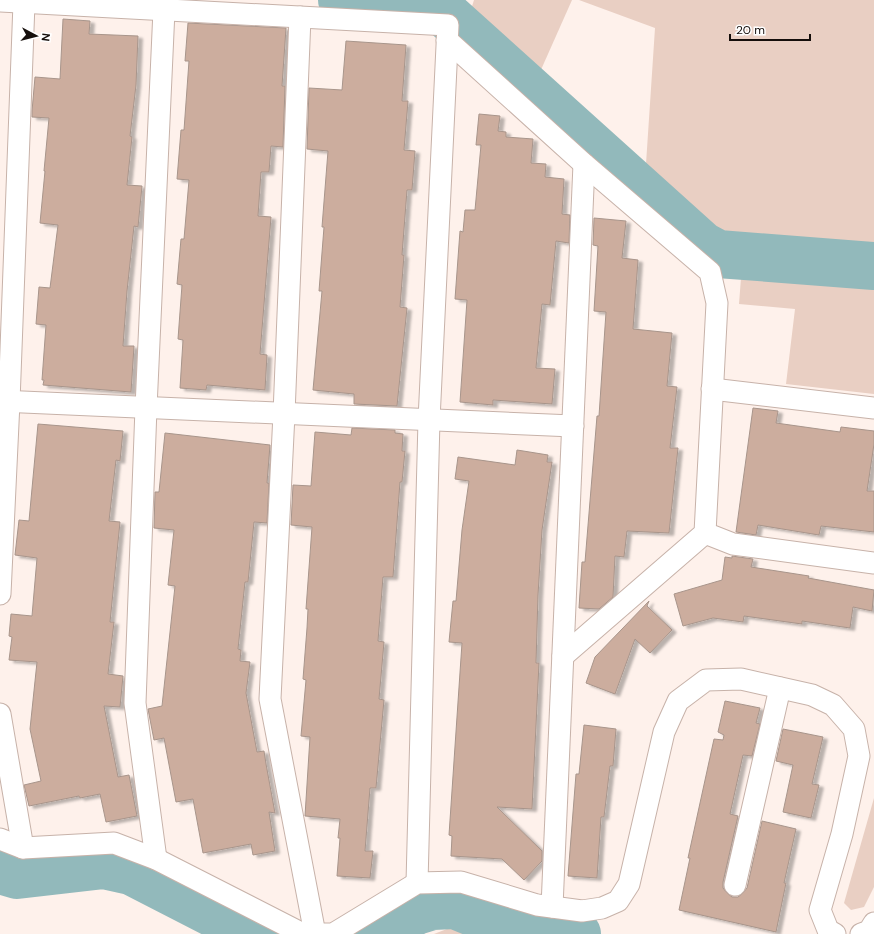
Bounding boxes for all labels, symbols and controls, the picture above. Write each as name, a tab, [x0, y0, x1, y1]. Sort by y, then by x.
north arrow	[16, 16, 56, 56]
scale bar	[730, 16, 810, 42]
text: 20 m	[736, 22, 765, 38]
text: N	[38, 32, 53, 42]

